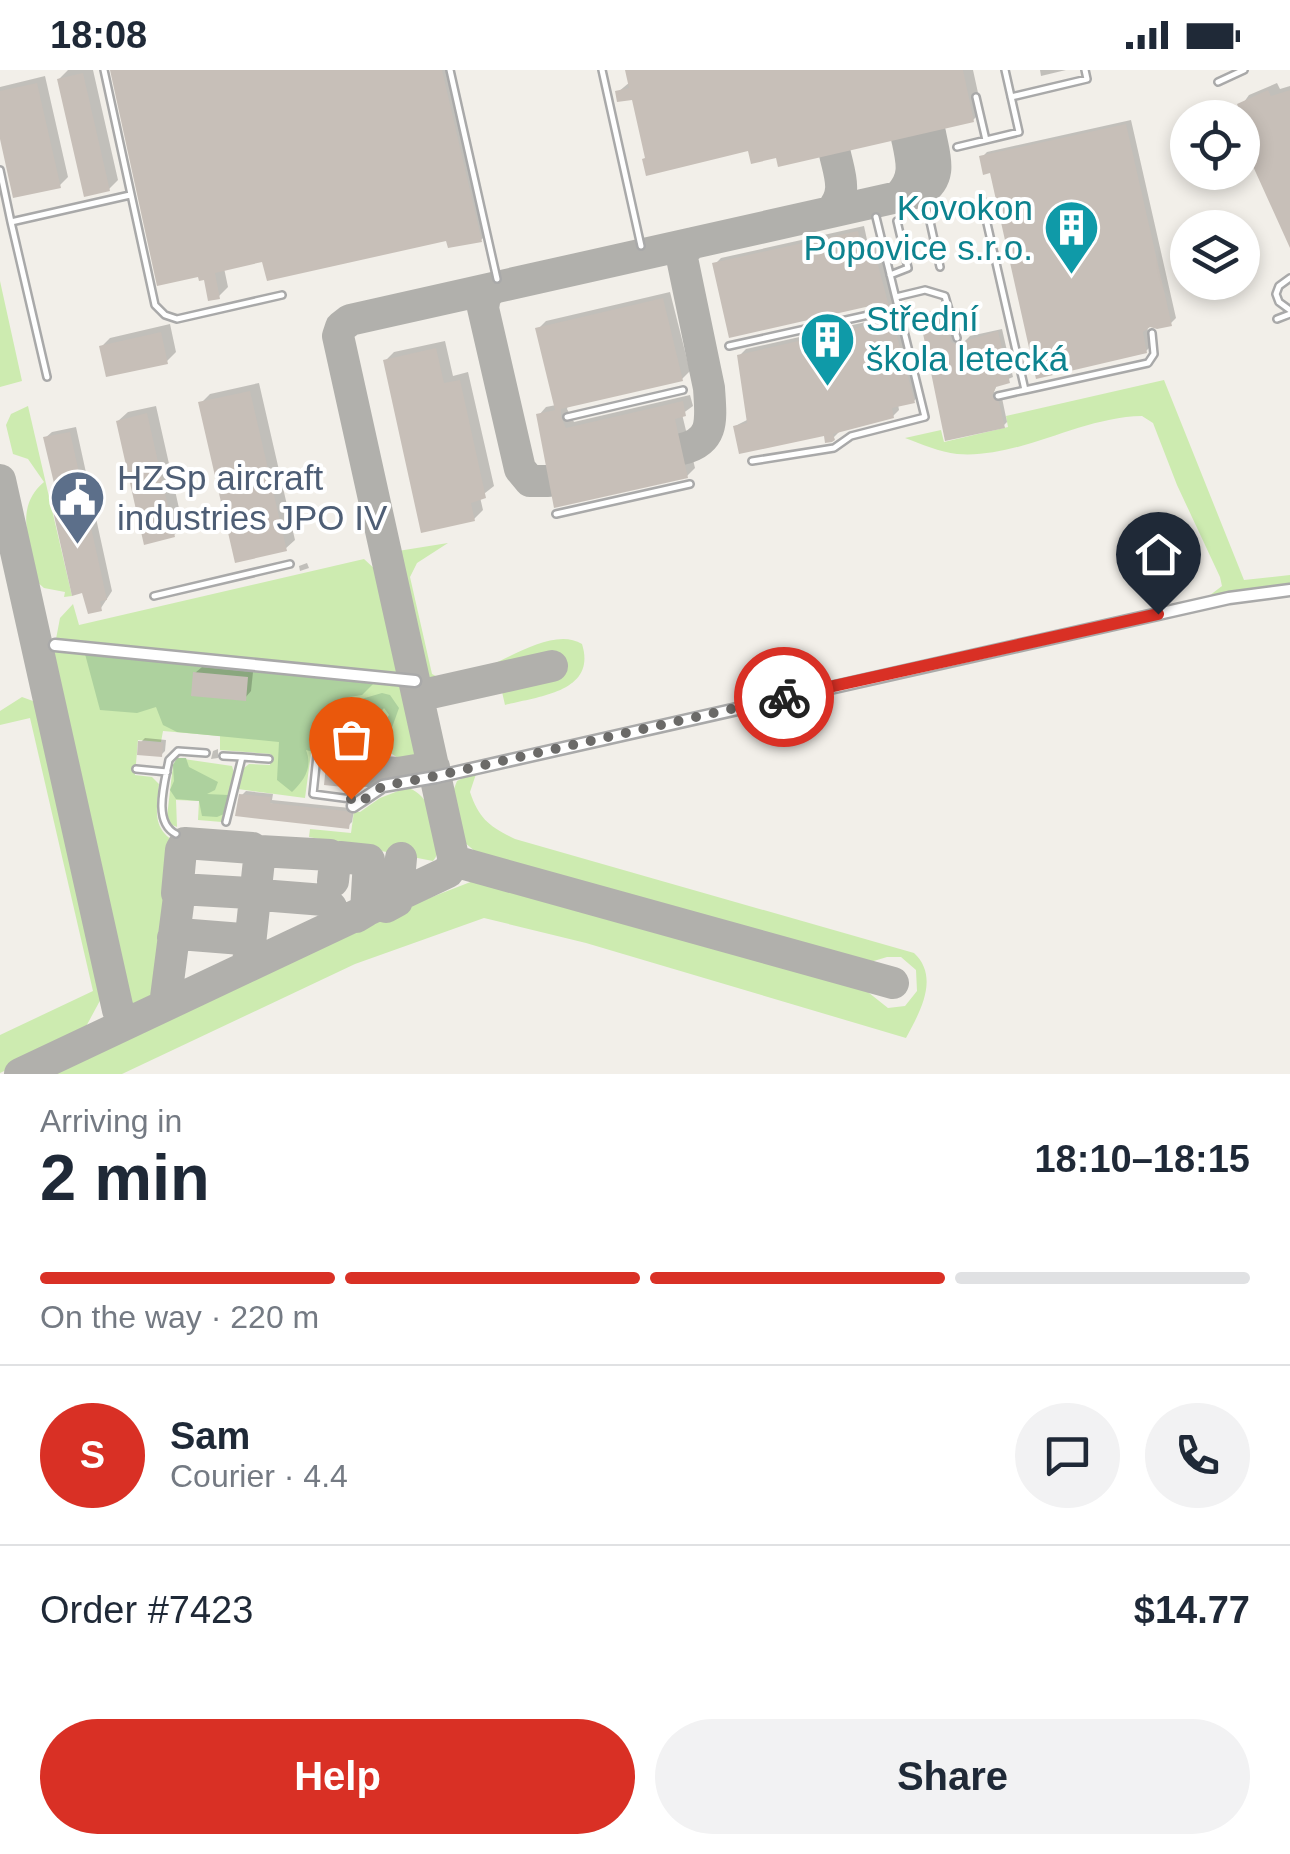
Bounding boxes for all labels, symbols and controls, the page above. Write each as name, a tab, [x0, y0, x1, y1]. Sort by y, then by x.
text: 18:08	[50, 14, 147, 56]
map controls	[1170, 100, 1260, 300]
button: locate	[1170, 100, 1260, 190]
place label: Kovokon Popovice s.r.o.	[803, 188, 1033, 267]
building icon: Kovokon Popovice s.r.o.	[1042, 198, 1102, 277]
button: layers	[1170, 210, 1260, 300]
place label: Střední škola letecká	[866, 299, 1069, 378]
building icon: Střední škola letecká	[797, 309, 857, 388]
place label: HZSp aircraft industries JPO IV	[117, 458, 388, 537]
public building icon: HZSp aircraft industries JPO IV	[48, 468, 108, 547]
pin	[1116, 512, 1201, 615]
icon: home	[1131, 527, 1186, 582]
courier	[734, 647, 834, 747]
icon: bike	[757, 670, 812, 725]
pin	[309, 697, 394, 800]
icon: bag	[324, 712, 379, 767]
text: Arriving in	[40, 1103, 182, 1139]
text: 18:10–18:15	[1034, 1138, 1250, 1180]
text: 2 min	[40, 1141, 210, 1214]
text: On the way · 220 m	[40, 1299, 319, 1335]
button: chat	[1015, 1403, 1120, 1508]
button: phone	[1145, 1403, 1250, 1508]
text: Sam	[170, 1415, 250, 1457]
text: S	[80, 1434, 105, 1476]
text: Courier · 4.4	[170, 1458, 348, 1494]
text: Order #7423	[40, 1589, 253, 1631]
text: $14.77	[1134, 1589, 1250, 1631]
button: Help	[40, 1719, 635, 1834]
button: Share	[655, 1719, 1250, 1834]

